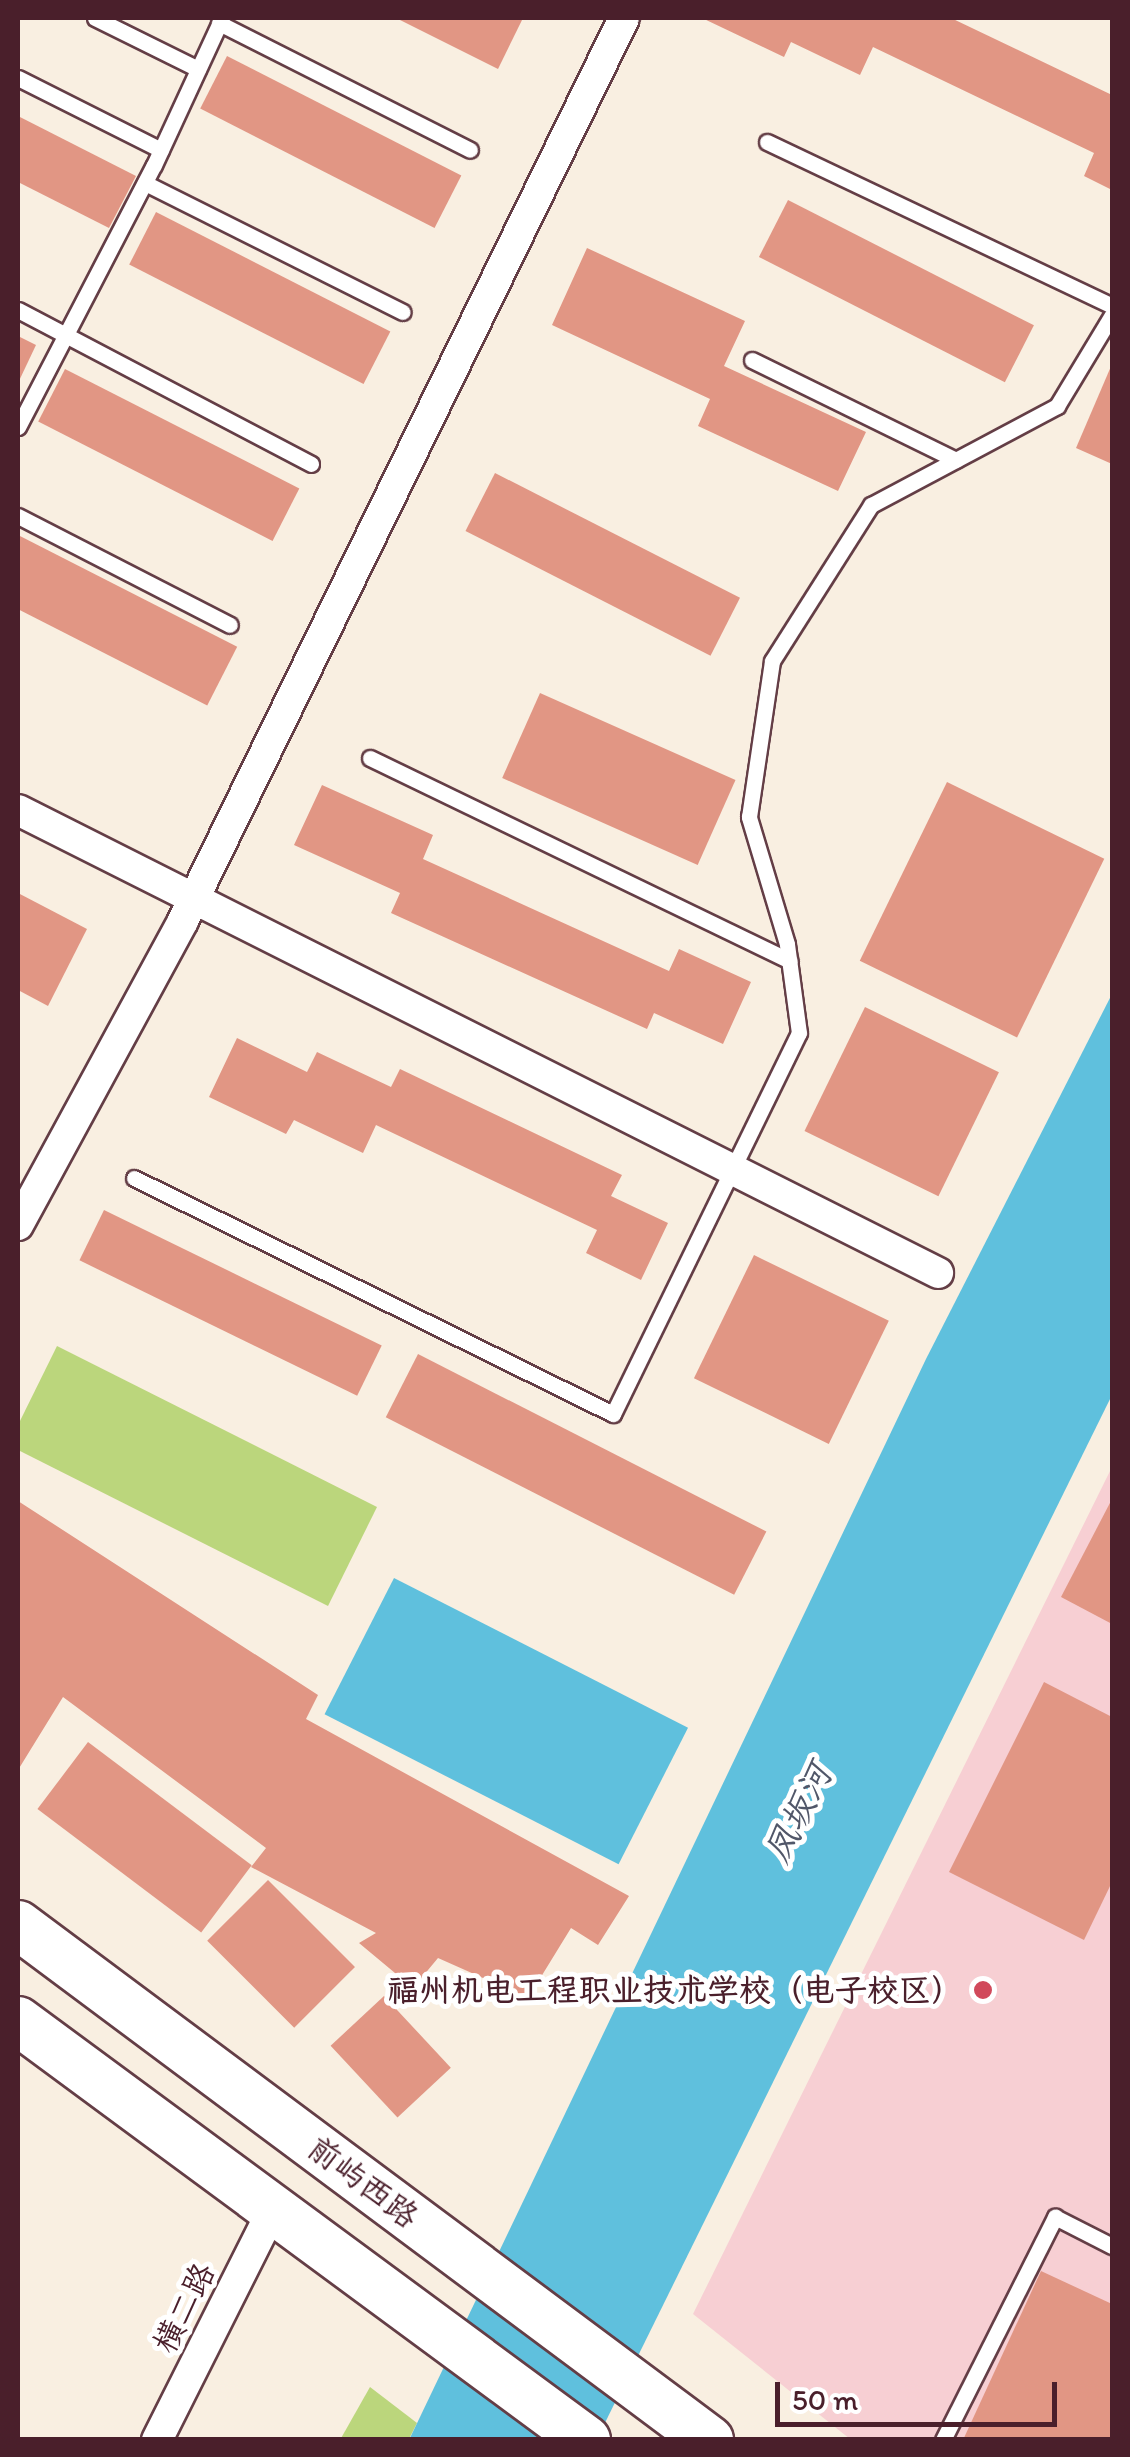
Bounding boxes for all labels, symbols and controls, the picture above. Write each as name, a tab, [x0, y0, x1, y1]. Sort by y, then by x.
water label: 凤坂河	[755, 1757, 841, 1869]
place label: 福州机电工程职业技术学校（电子校区）	[387, 1971, 963, 2009]
marker: 福州机电工程职业技术学校（电子校区）	[972, 1979, 994, 2001]
street label: 前屿西路	[300, 2128, 426, 2236]
street label: 横二路	[145, 2257, 223, 2359]
scale bar	[780, 2362, 1062, 2424]
text: 50 m	[792, 2381, 858, 2418]

